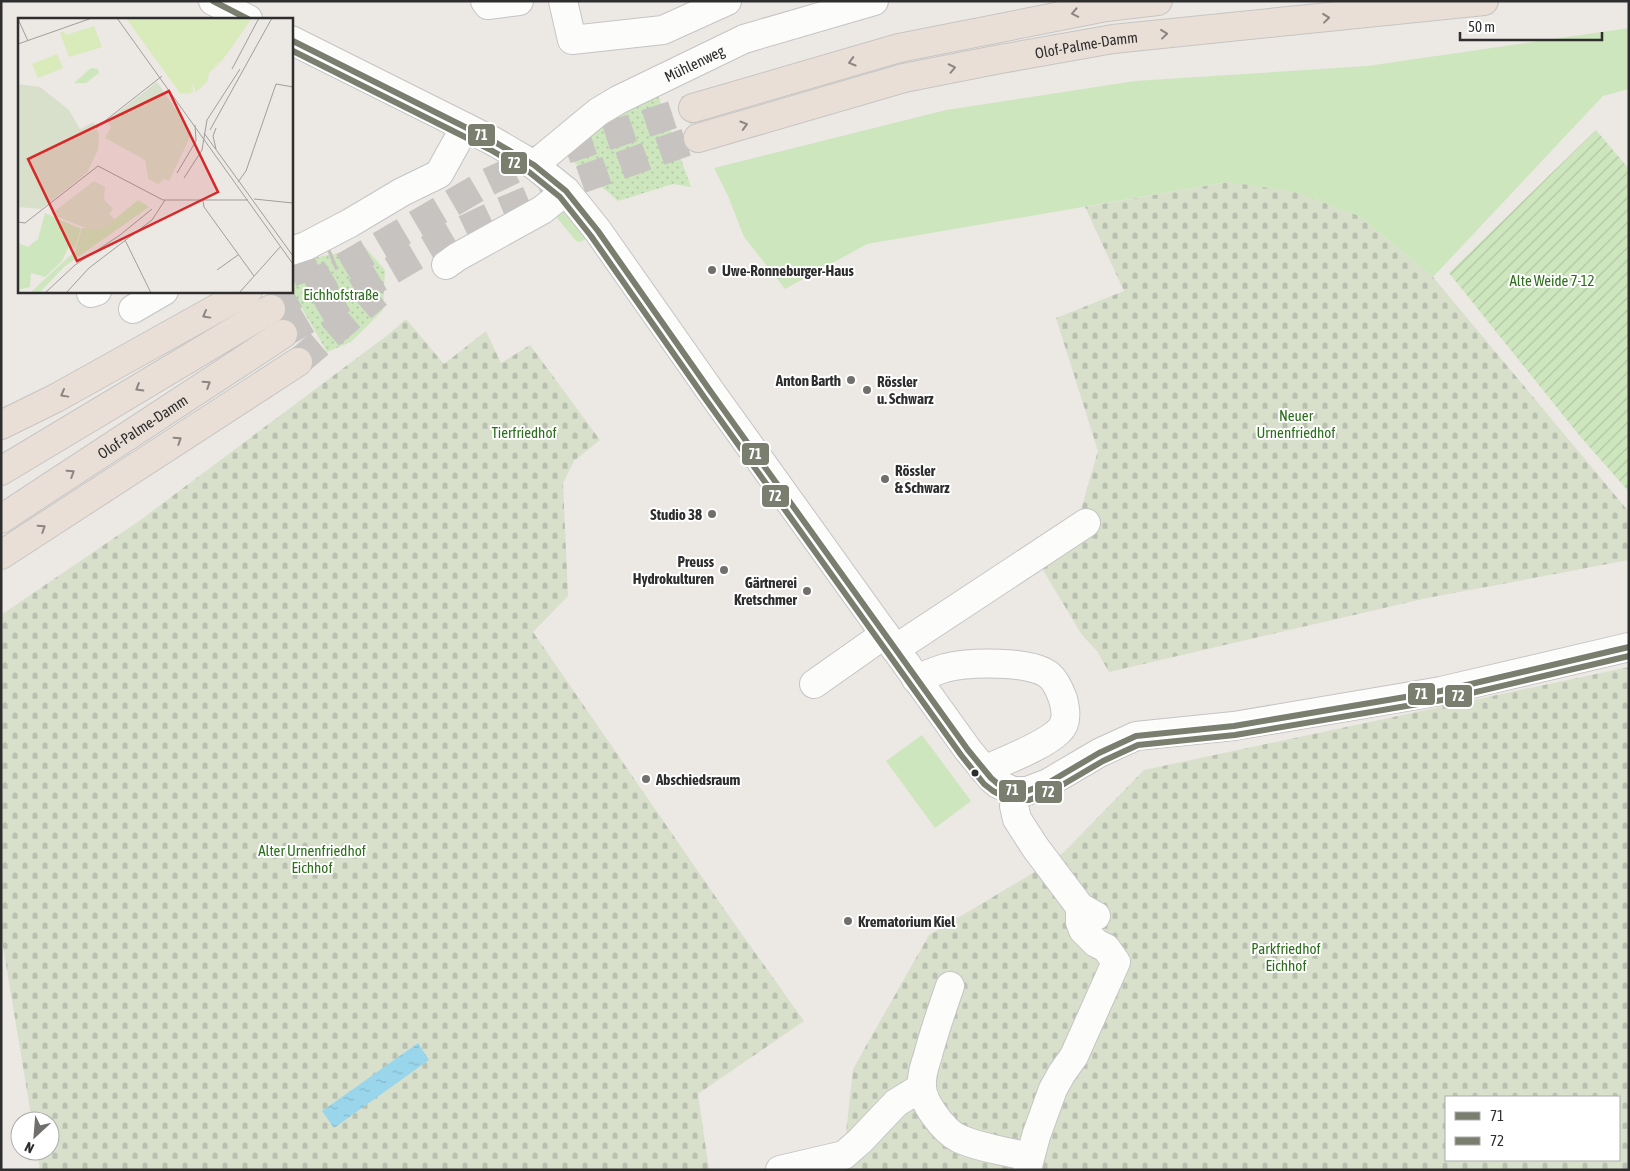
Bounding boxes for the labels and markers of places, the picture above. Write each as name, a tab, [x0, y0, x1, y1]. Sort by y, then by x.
place label: Uwe-Ronneburger-Haus	[722, 262, 855, 279]
marker: Uwe-Ronneburger-Haus	[706, 264, 718, 276]
place label: Anton Barth	[775, 372, 841, 389]
place label: Rössler u. Schwarz	[877, 373, 934, 407]
marker: Anton Barth	[845, 374, 857, 386]
marker: Rössler u. Schwarz	[861, 384, 873, 396]
place label: Rössler & Schwarz	[895, 462, 950, 496]
marker: Rössler & Schwarz	[879, 473, 891, 485]
place label: Studio 38	[650, 506, 702, 523]
marker: Studio 38	[706, 508, 718, 520]
place label: Preuss Hydrokulturen	[633, 553, 715, 587]
marker: Preuss Hydrokulturen	[718, 564, 730, 576]
place label: Gärtnerei Kretschmer	[734, 574, 798, 608]
marker: Gärtnerei Kretschmer	[801, 585, 813, 597]
unlabelled marker	[970, 768, 980, 778]
place label: Abschiedsraum	[655, 771, 741, 788]
marker: Abschiedsraum	[640, 773, 652, 785]
place label: Krematorium Kiel	[858, 913, 956, 930]
marker: Krematorium Kiel	[842, 915, 854, 927]

